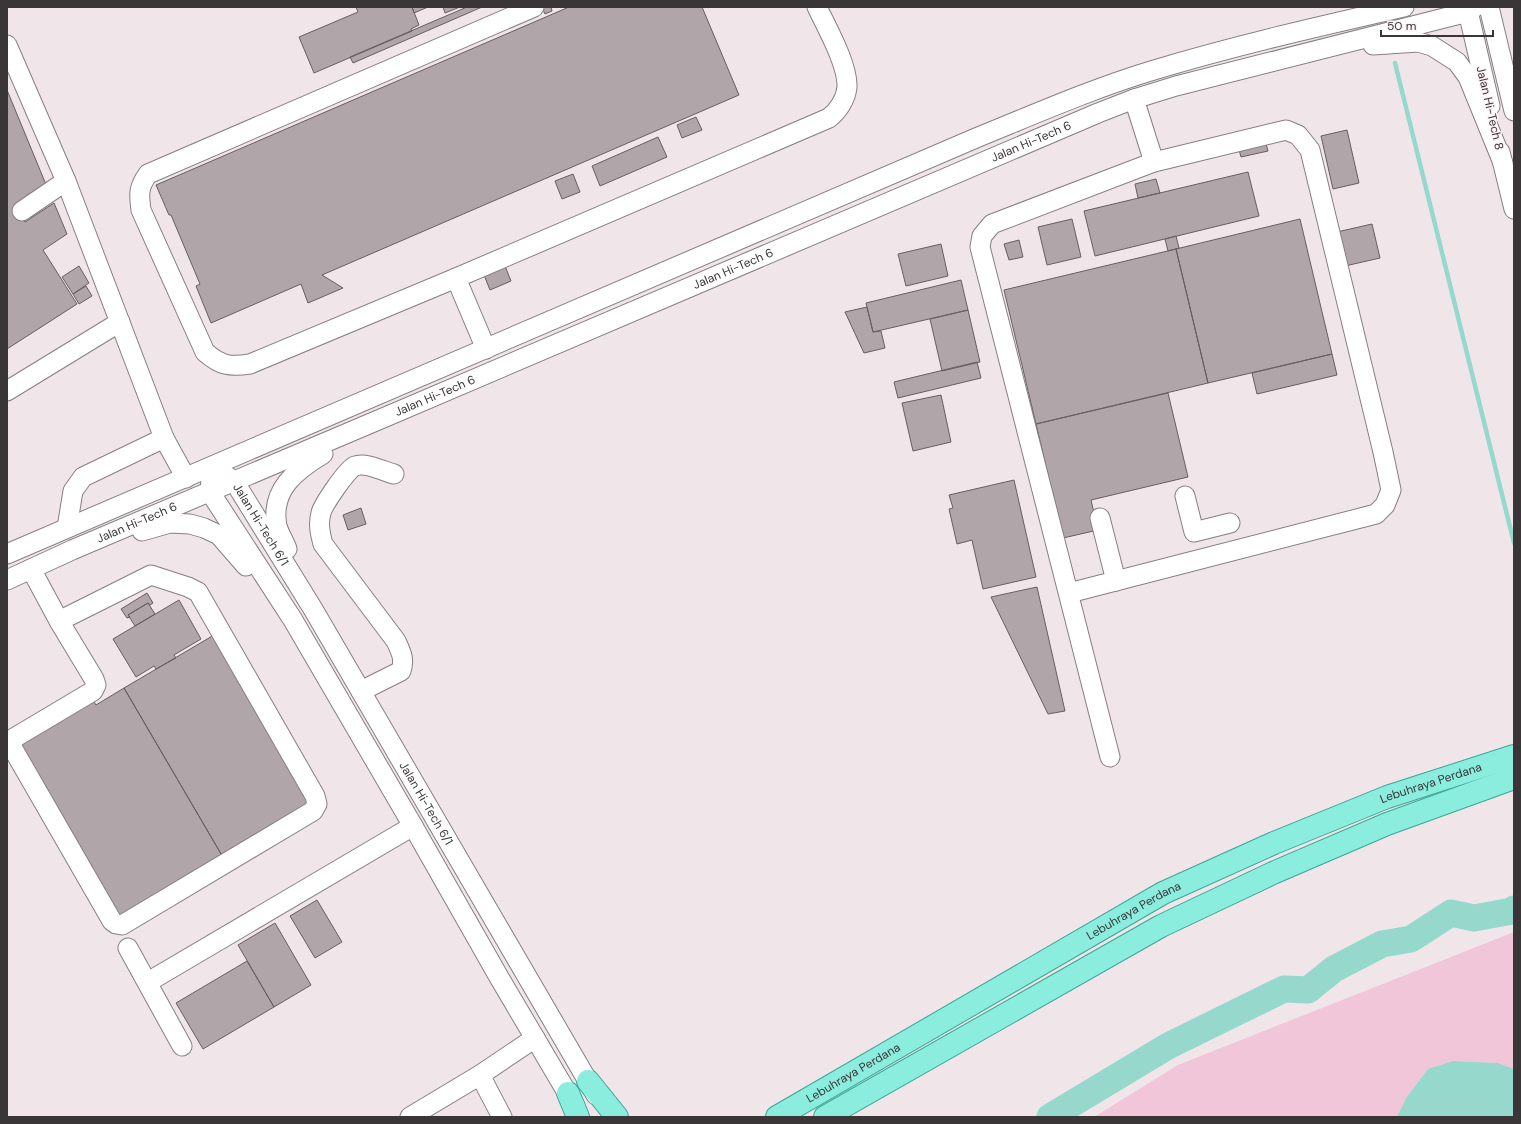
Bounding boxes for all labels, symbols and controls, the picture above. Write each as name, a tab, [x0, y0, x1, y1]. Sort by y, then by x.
scale bar	[1381, 12, 1493, 38]
text: 50 m	[1387, 18, 1416, 34]
street label: Jalan Hi-Tech 8	[1473, 65, 1507, 151]
street label: Jalan Hi-Tech 6	[988, 117, 1074, 166]
street label: Jalan Hi-Tech 6	[690, 244, 776, 293]
street label: Jalan Hi-Tech 6	[392, 372, 478, 420]
street label: Jalan Hi-Tech 6/1	[229, 480, 292, 569]
street label: Jalan Hi-Tech 6	[94, 498, 179, 547]
street label: Jalan Hi-Tech 6/1	[396, 759, 457, 848]
street label: Lebuhraya Perdana	[1377, 759, 1484, 807]
street label: Lebuhraya Perdana	[1083, 878, 1183, 944]
street label: Lebuhraya Perdana	[803, 1039, 903, 1106]

